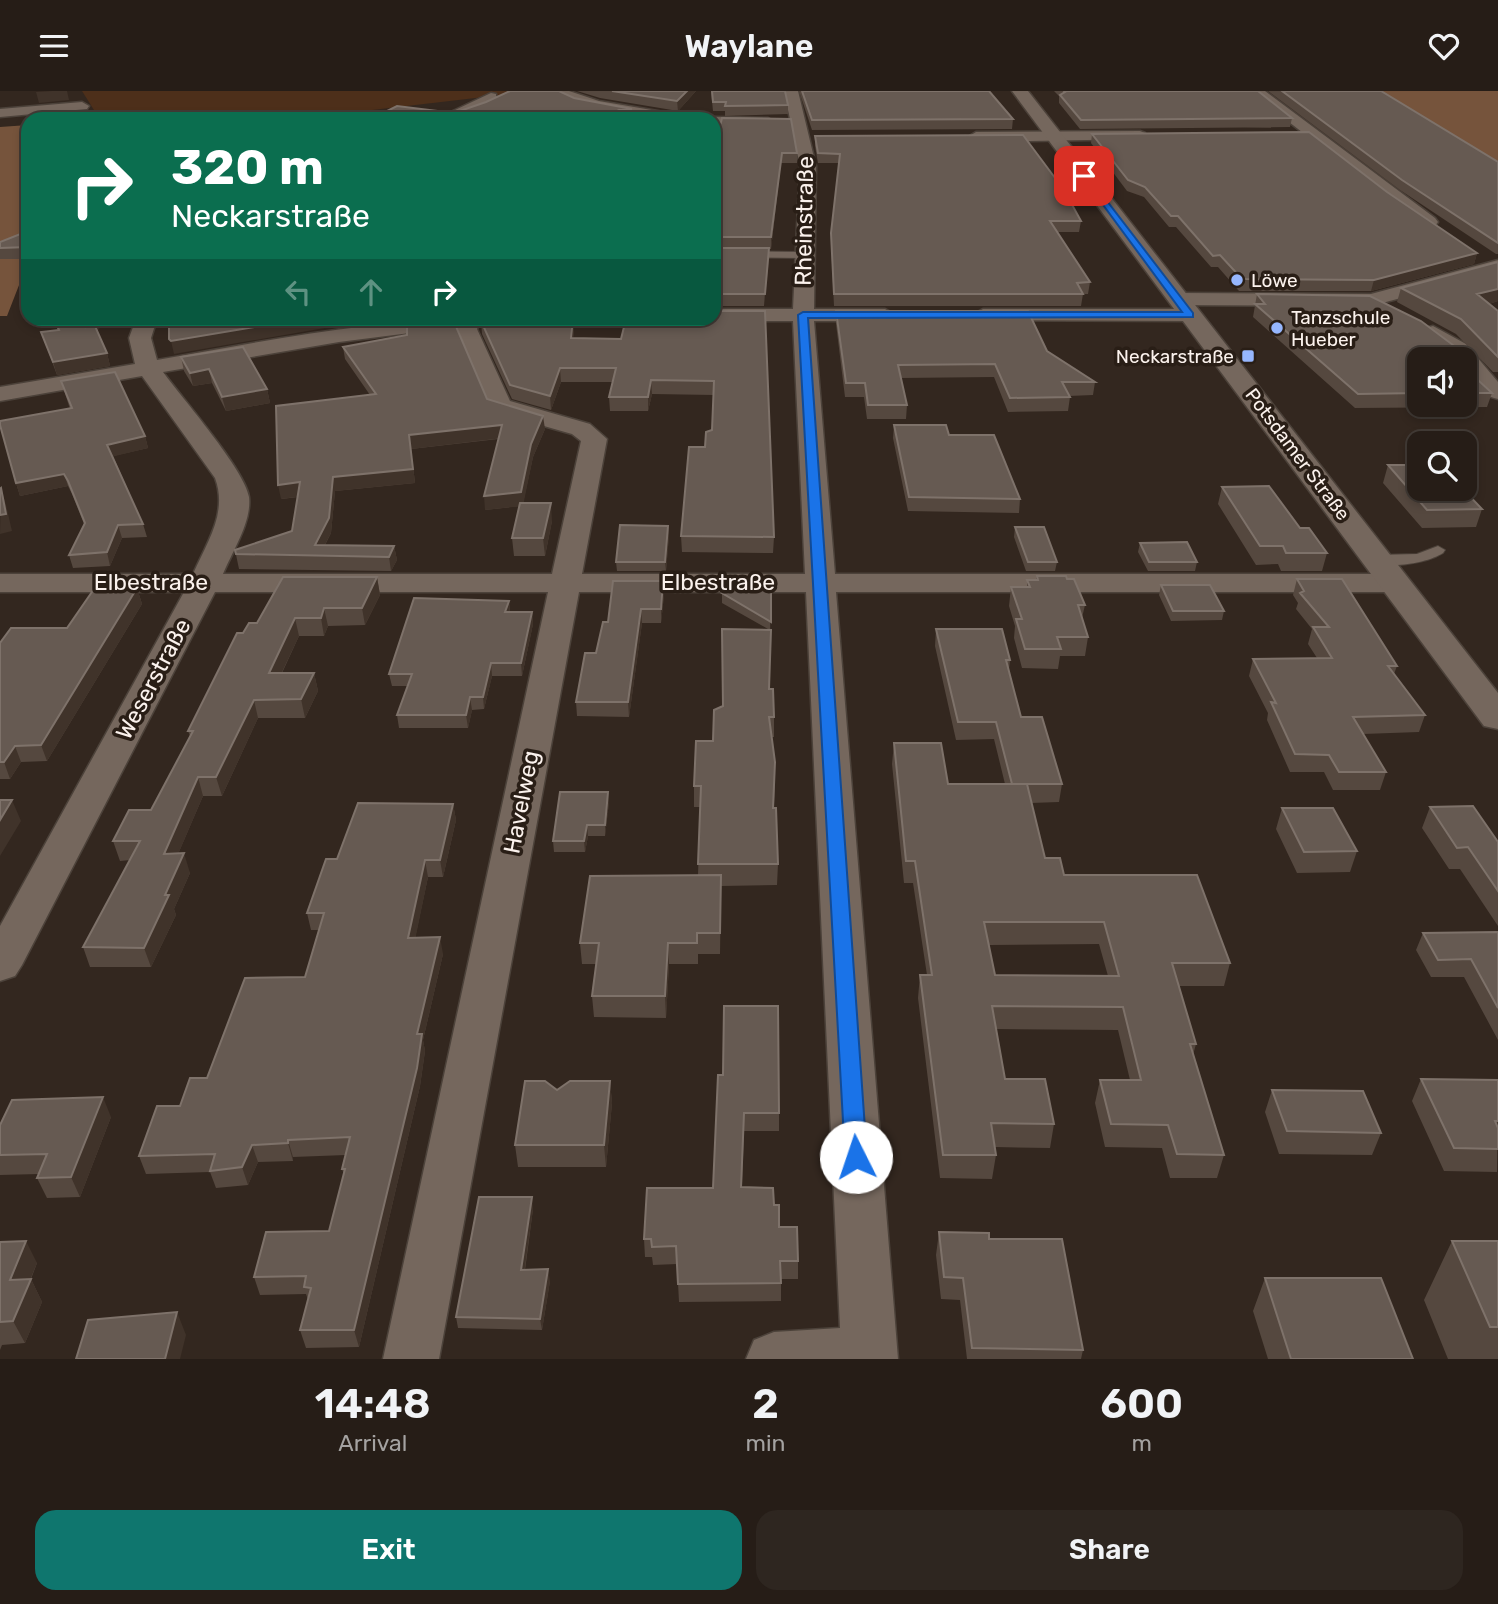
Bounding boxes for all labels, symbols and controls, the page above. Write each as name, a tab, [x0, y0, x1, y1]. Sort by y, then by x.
icon: menu	[35, 27, 73, 65]
text: Waylane	[685, 27, 813, 65]
icon: heart	[1425, 27, 1463, 65]
text: 320 m	[171, 138, 324, 196]
icon: right	[56, 140, 147, 231]
pin	[1054, 146, 1114, 206]
street label: Rheinstraße	[789, 156, 819, 286]
icon: arrive	[1065, 157, 1103, 195]
text: Neckarstraße	[171, 197, 370, 235]
place label: Löwe	[1251, 269, 1298, 292]
marker: Löwe	[1229, 272, 1245, 288]
icon: left	[279, 273, 317, 311]
icon: ahead	[352, 273, 390, 311]
icon: right	[425, 273, 463, 311]
place label: Tanzschule Hueber	[1291, 306, 1390, 351]
marker: Tanzschule Hueber	[1269, 320, 1285, 336]
place label: Neckarstraße	[1116, 345, 1234, 368]
map controls	[1407, 347, 1477, 501]
button: sound	[1407, 347, 1477, 417]
marker: Neckarstraße	[1240, 348, 1256, 364]
street label: Potsdamer Straße	[1240, 384, 1355, 525]
button: search	[1407, 431, 1477, 501]
street label: Elbestraße	[94, 568, 208, 596]
street label: Elbestraße	[661, 568, 775, 596]
street label: Weserstraße	[110, 614, 196, 744]
street label: Havelweg	[497, 748, 545, 856]
position arrow	[819, 1120, 893, 1194]
text: 14:48	[315, 1379, 431, 1429]
text: 2	[752, 1379, 779, 1429]
text: 600	[1100, 1379, 1183, 1429]
text: Arrival	[338, 1429, 407, 1457]
text: min	[746, 1429, 786, 1457]
text: m	[1132, 1429, 1152, 1457]
button: Exit	[35, 1510, 742, 1590]
button: Share	[756, 1510, 1463, 1590]

